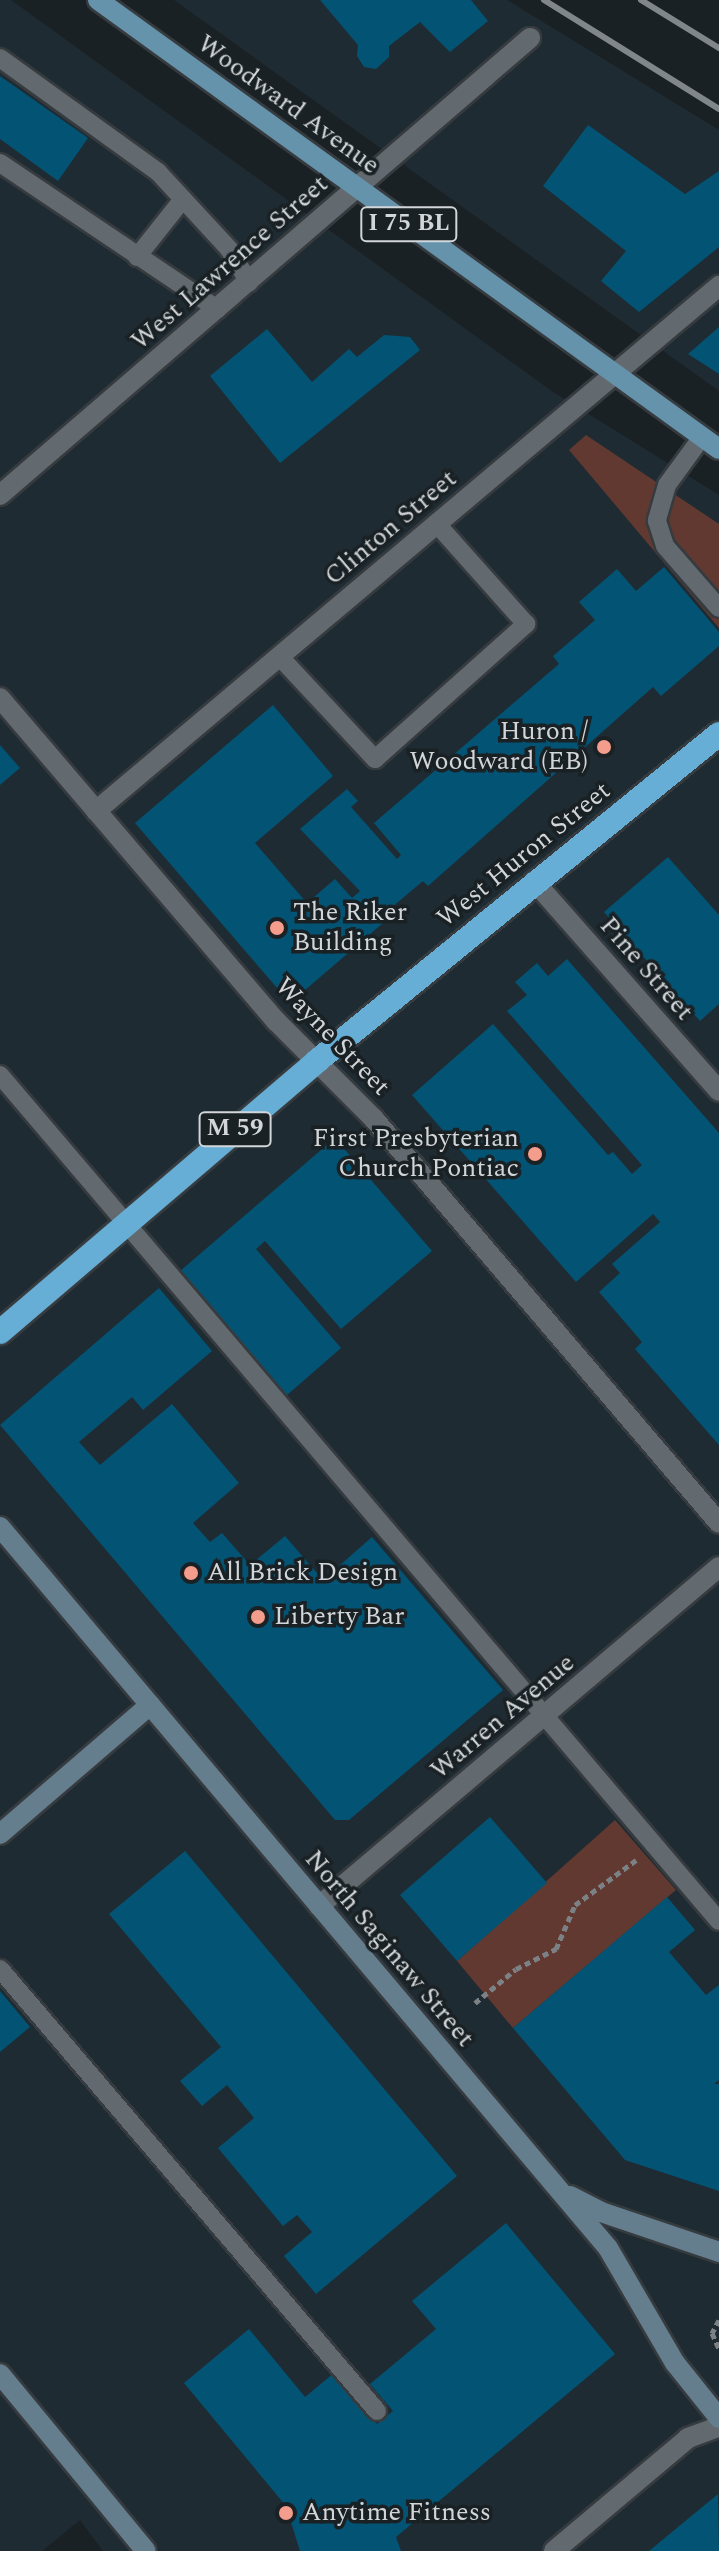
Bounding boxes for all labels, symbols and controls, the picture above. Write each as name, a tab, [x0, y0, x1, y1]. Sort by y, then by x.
street label: Woodward Avenue	[191, 29, 385, 181]
street label: West Lawrence Street	[125, 169, 335, 357]
road number: I 75 BL	[359, 204, 459, 244]
street label: Clinton Street	[319, 464, 463, 592]
place label: Huron / Woodward (EB)	[409, 716, 588, 778]
marker: Huron / Woodward (EB)	[595, 738, 613, 756]
street label: West Huron Street	[431, 776, 617, 934]
place label: The Riker Building	[293, 897, 407, 958]
street label: Pine Street	[593, 911, 699, 1027]
marker: The Riker Building	[268, 919, 286, 937]
street label: Wayne Street	[268, 971, 396, 1103]
road number: M 59	[197, 1109, 273, 1149]
place label: First Presbyterian Church Pontiac	[313, 1123, 519, 1184]
marker: First Presbyterian Church Pontiac	[526, 1145, 544, 1163]
place label: All Brick Design	[207, 1557, 398, 1589]
marker: All Brick Design	[182, 1564, 200, 1582]
place label: Liberty Bar	[274, 1601, 404, 1633]
marker: Liberty Bar	[249, 1608, 267, 1626]
street label: Warren Avenue	[425, 1648, 581, 1786]
street label: North Saginaw Street	[298, 1844, 480, 2054]
place label: Anytime Fitness	[302, 2497, 491, 2529]
marker: Anytime Fitness	[277, 2504, 295, 2522]

